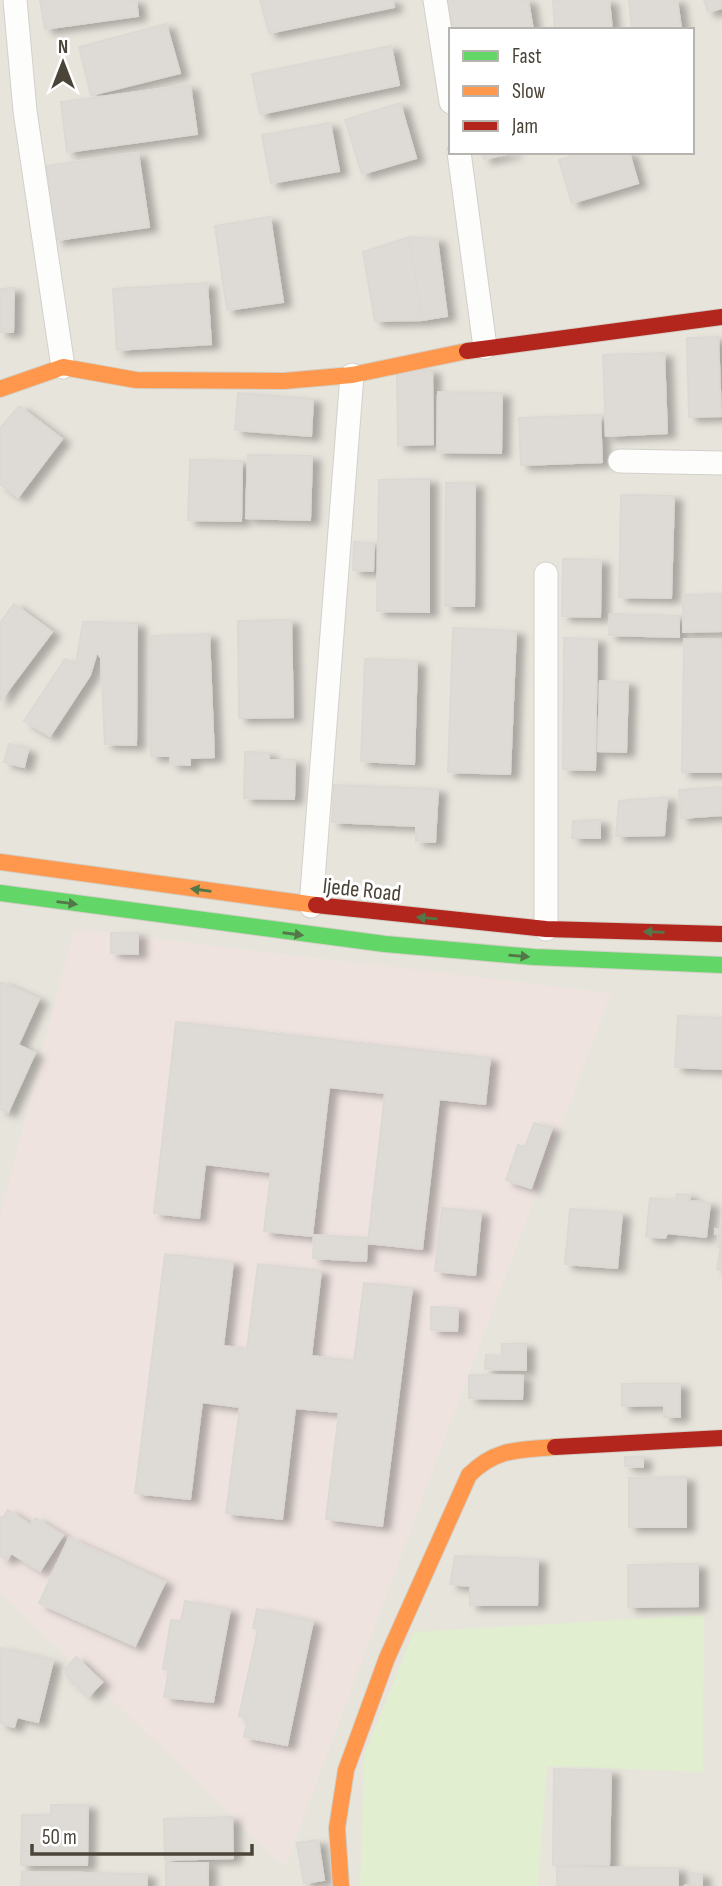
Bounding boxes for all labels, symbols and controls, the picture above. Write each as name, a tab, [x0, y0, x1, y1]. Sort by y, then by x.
north arrow	[28, 28, 98, 98]
legend	[449, 28, 694, 154]
text: N	[58, 36, 68, 59]
text: Fast	[512, 44, 542, 69]
text: Slow	[512, 79, 546, 104]
text: Jam	[511, 114, 538, 139]
street label: Ijede Road	[321, 872, 403, 908]
one-way arrow	[190, 885, 212, 896]
one-way arrow	[57, 897, 79, 908]
one-way arrow	[416, 912, 438, 923]
one-way arrow	[643, 926, 665, 938]
one-way arrow	[282, 928, 304, 939]
one-way arrow	[508, 951, 530, 962]
scale bar	[32, 1812, 252, 1856]
text: 50 m	[42, 1825, 77, 1850]

